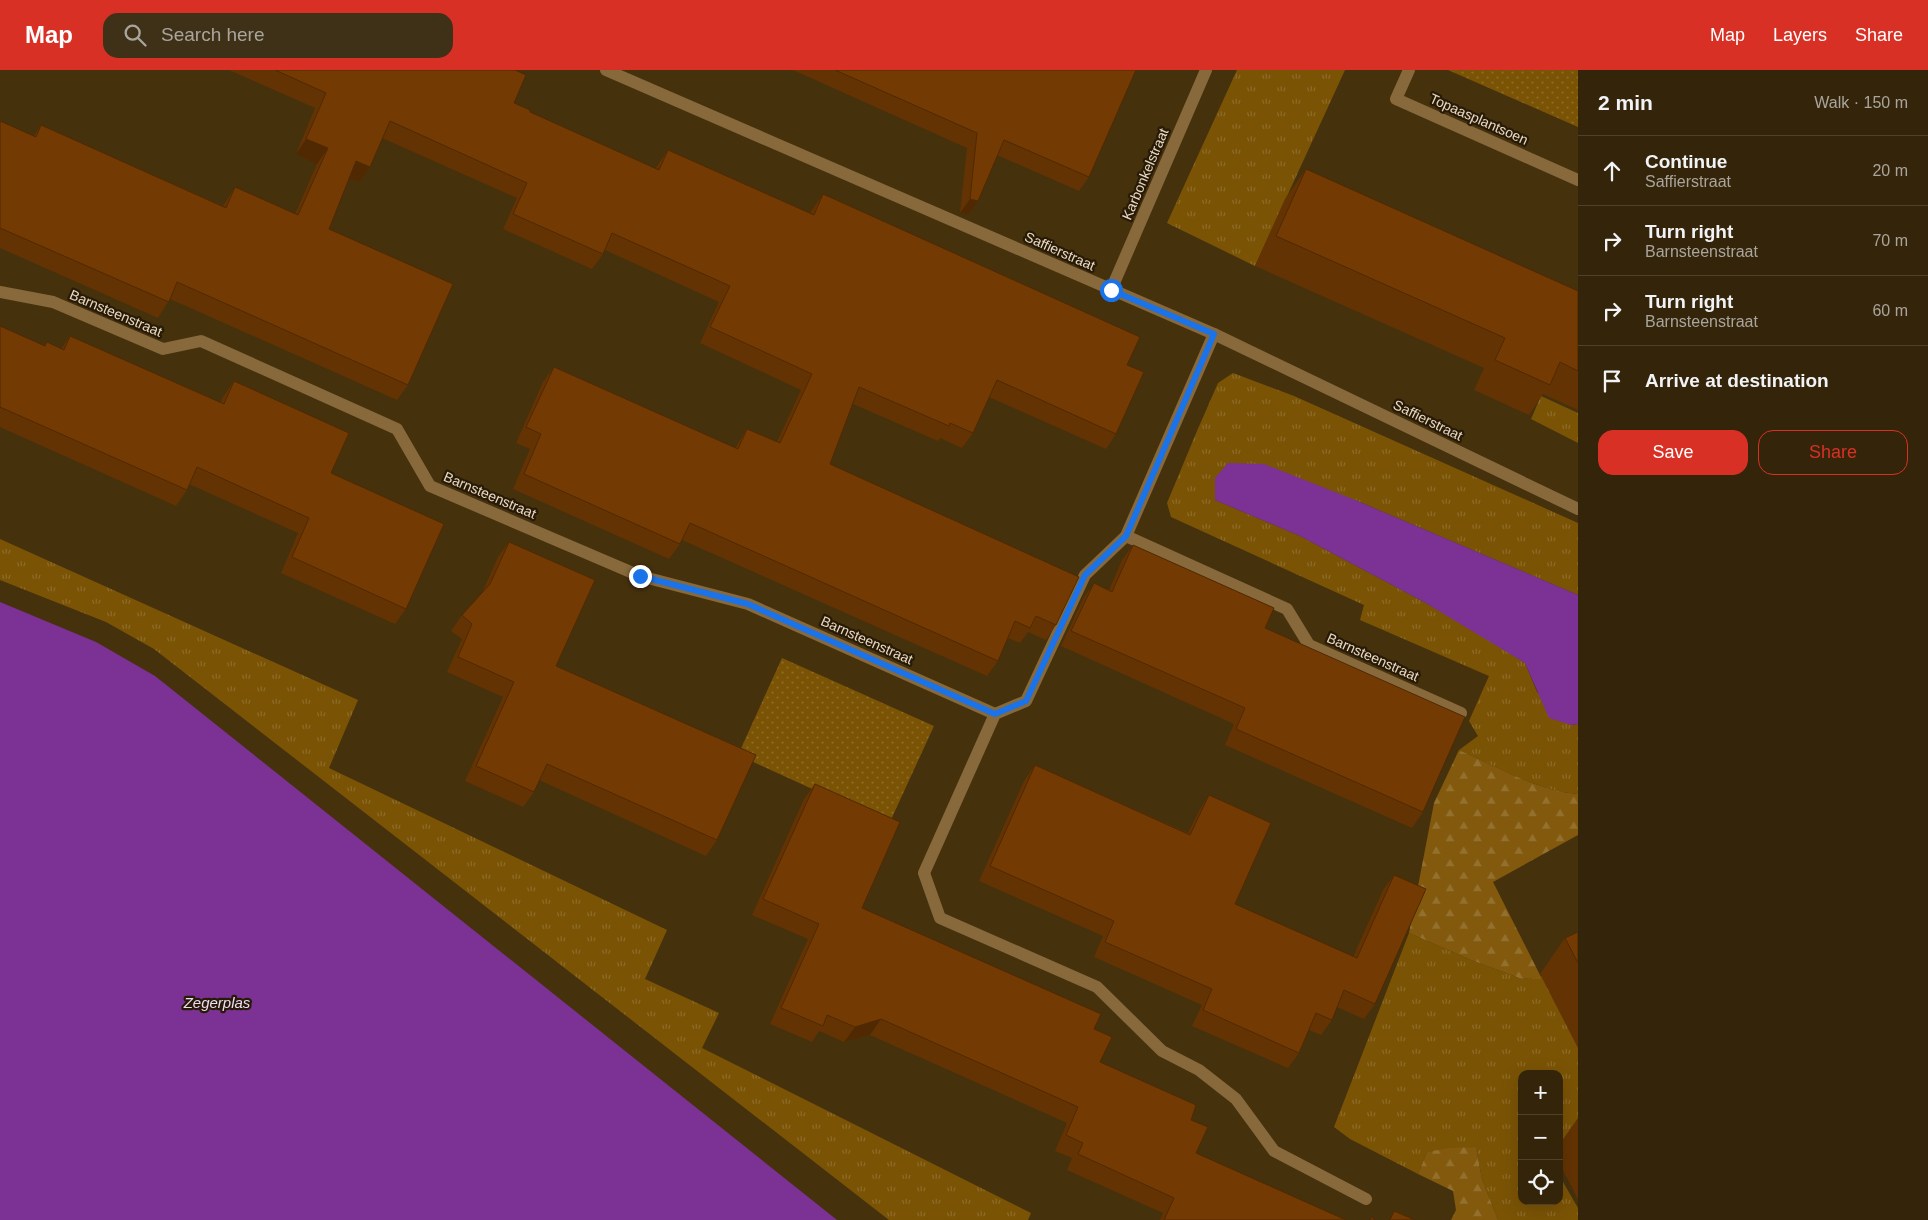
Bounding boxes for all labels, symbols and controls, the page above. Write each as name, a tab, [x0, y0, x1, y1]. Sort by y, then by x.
search box	[103, 13, 453, 58]
text: Map	[25, 21, 73, 48]
icon: search	[121, 21, 149, 49]
text: Search here	[161, 24, 265, 45]
text: Map	[1710, 25, 1745, 45]
text: Layers	[1773, 25, 1827, 45]
text: Share	[1855, 25, 1903, 45]
street label: Topaasplantsoen	[1427, 90, 1531, 148]
text: 2 min	[1598, 91, 1653, 114]
text: Walk · 150 m	[1814, 94, 1908, 111]
street label: Karbonkelstraat	[1118, 126, 1172, 222]
text: Continue	[1645, 151, 1727, 172]
icon: ahead	[1598, 157, 1626, 185]
text: 20 m	[1872, 162, 1908, 179]
text: Saffierstraat	[1645, 173, 1731, 190]
text: Turn right	[1645, 221, 1733, 242]
icon: right	[1598, 227, 1626, 255]
street label: Saffierstraat	[1022, 228, 1098, 274]
text: 70 m	[1872, 232, 1908, 249]
text: Barnsteenstraat	[1645, 243, 1758, 260]
route start	[1100, 279, 1123, 302]
street label: Barnsteenstraat	[67, 286, 165, 340]
text: Turn right	[1645, 291, 1733, 312]
icon: right	[1598, 297, 1626, 325]
text: 60 m	[1872, 302, 1908, 319]
text: Barnsteenstraat	[1645, 313, 1758, 330]
icon: arrive	[1598, 367, 1626, 395]
text: Arrive at destination	[1645, 370, 1829, 391]
street label: Saffierstraat	[1391, 396, 1465, 444]
button: Save	[1598, 430, 1748, 475]
button: Share	[1758, 430, 1908, 475]
street label: Barnsteenstraat	[441, 468, 539, 522]
route end	[629, 565, 652, 588]
street label: Barnsteenstraat	[819, 613, 915, 667]
street label: Barnsteenstraat	[1325, 630, 1421, 684]
water label: Zegerplas	[183, 994, 251, 1011]
map controls	[1518, 1070, 1563, 1205]
button: +	[1518, 1070, 1563, 1115]
button: −	[1518, 1115, 1563, 1160]
button: locate	[1518, 1160, 1563, 1205]

